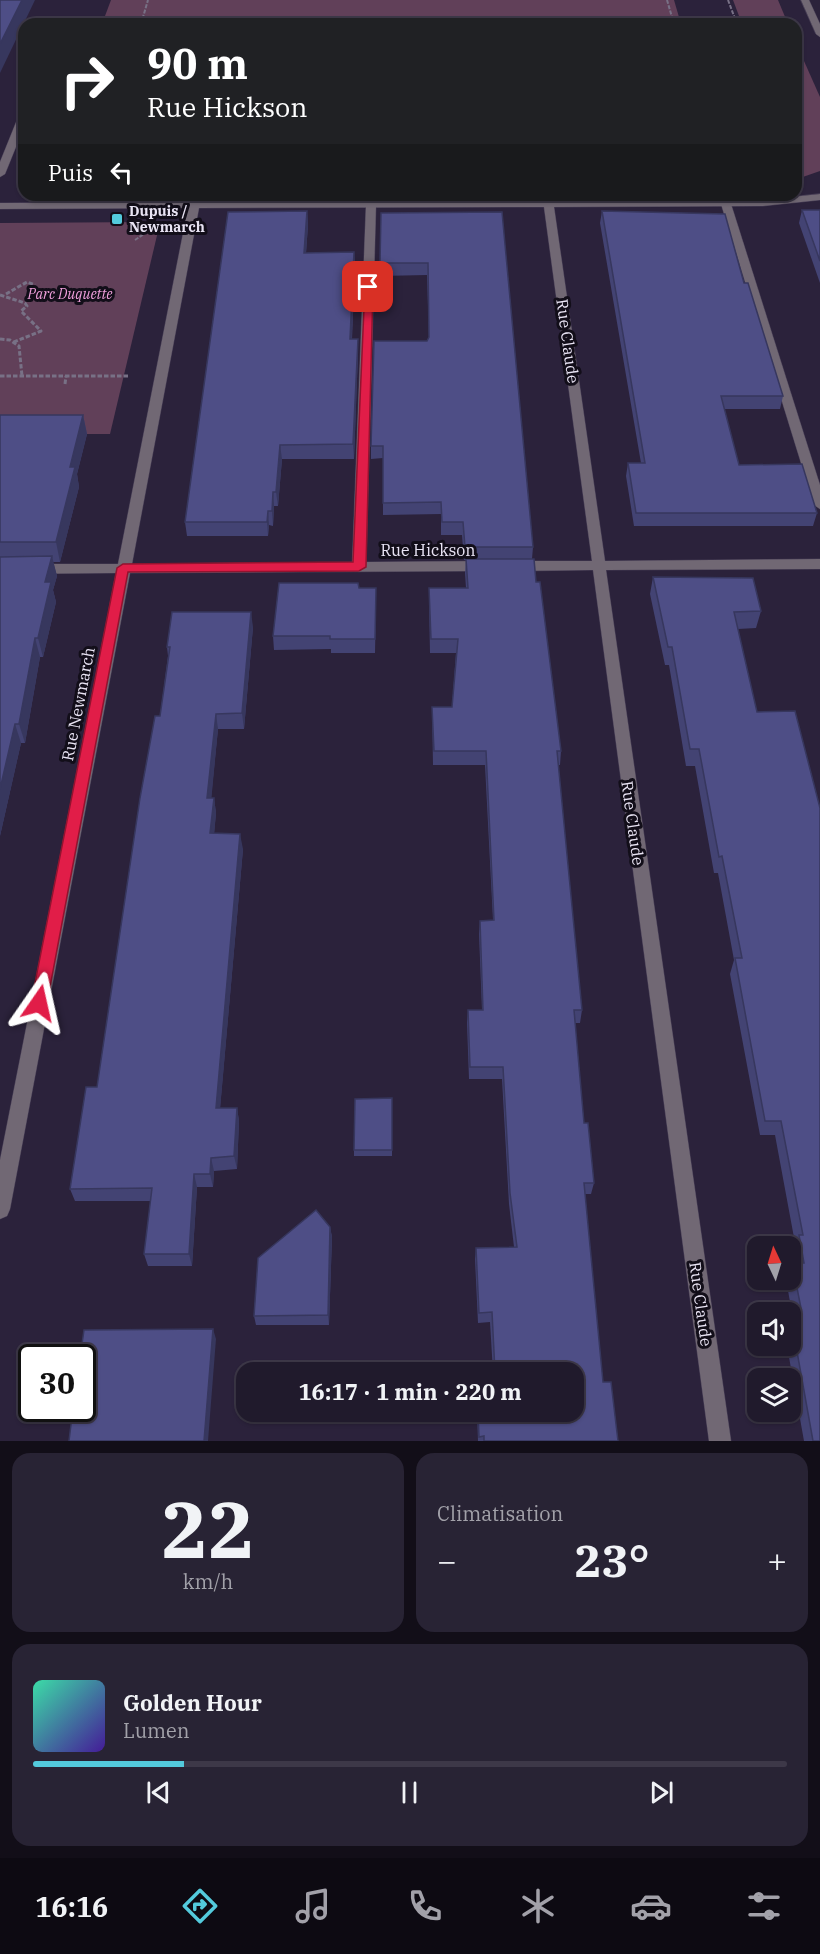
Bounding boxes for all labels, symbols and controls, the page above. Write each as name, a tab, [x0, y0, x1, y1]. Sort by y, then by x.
text: 90 m	[147, 36, 248, 91]
icon: right	[48, 42, 126, 120]
text: Rue Hickson	[147, 89, 308, 124]
icon: left	[105, 156, 138, 189]
text: Puis	[48, 158, 93, 187]
place label: Dupuis / Newmarch	[129, 202, 205, 236]
marker: Dupuis / Newmarch	[110, 212, 124, 226]
pin	[342, 261, 393, 312]
icon: arrive	[351, 270, 384, 303]
park label: Parc Duquette	[26, 285, 113, 303]
street label: Rue Claude	[552, 298, 584, 384]
street label: Rue Hickson	[380, 540, 476, 560]
street label: Rue Newmarch	[57, 645, 99, 763]
street label: Rue Claude	[617, 780, 649, 866]
position arrow	[7, 971, 71, 1035]
north arrow	[747, 1236, 801, 1290]
map controls	[747, 1236, 801, 1422]
street label: Rue Claude	[685, 1261, 717, 1347]
button: sound	[747, 1302, 801, 1356]
speed limit sign: 30	[18, 1344, 96, 1422]
button: layers	[747, 1368, 801, 1422]
text: 16:17 · 1 min · 220 m	[298, 1377, 522, 1406]
text: 22	[161, 1478, 255, 1579]
text: Climatisation	[437, 1500, 563, 1527]
text: 23°	[574, 1531, 650, 1589]
text: −	[437, 1539, 457, 1582]
text: +	[767, 1539, 787, 1582]
text: km/h	[183, 1568, 233, 1595]
text: Golden Hour	[123, 1688, 262, 1717]
text: Lumen	[123, 1717, 190, 1744]
icon: previous	[142, 1776, 175, 1809]
icon: pause	[393, 1776, 426, 1809]
icon: next	[645, 1776, 678, 1809]
icon: directions	[179, 1885, 221, 1927]
icon: music	[292, 1885, 334, 1927]
icon: phone	[404, 1885, 446, 1927]
icon: climate	[517, 1885, 559, 1927]
icon: car	[630, 1885, 672, 1927]
icon: filters	[743, 1885, 785, 1927]
text: 16:16	[35, 1889, 108, 1924]

